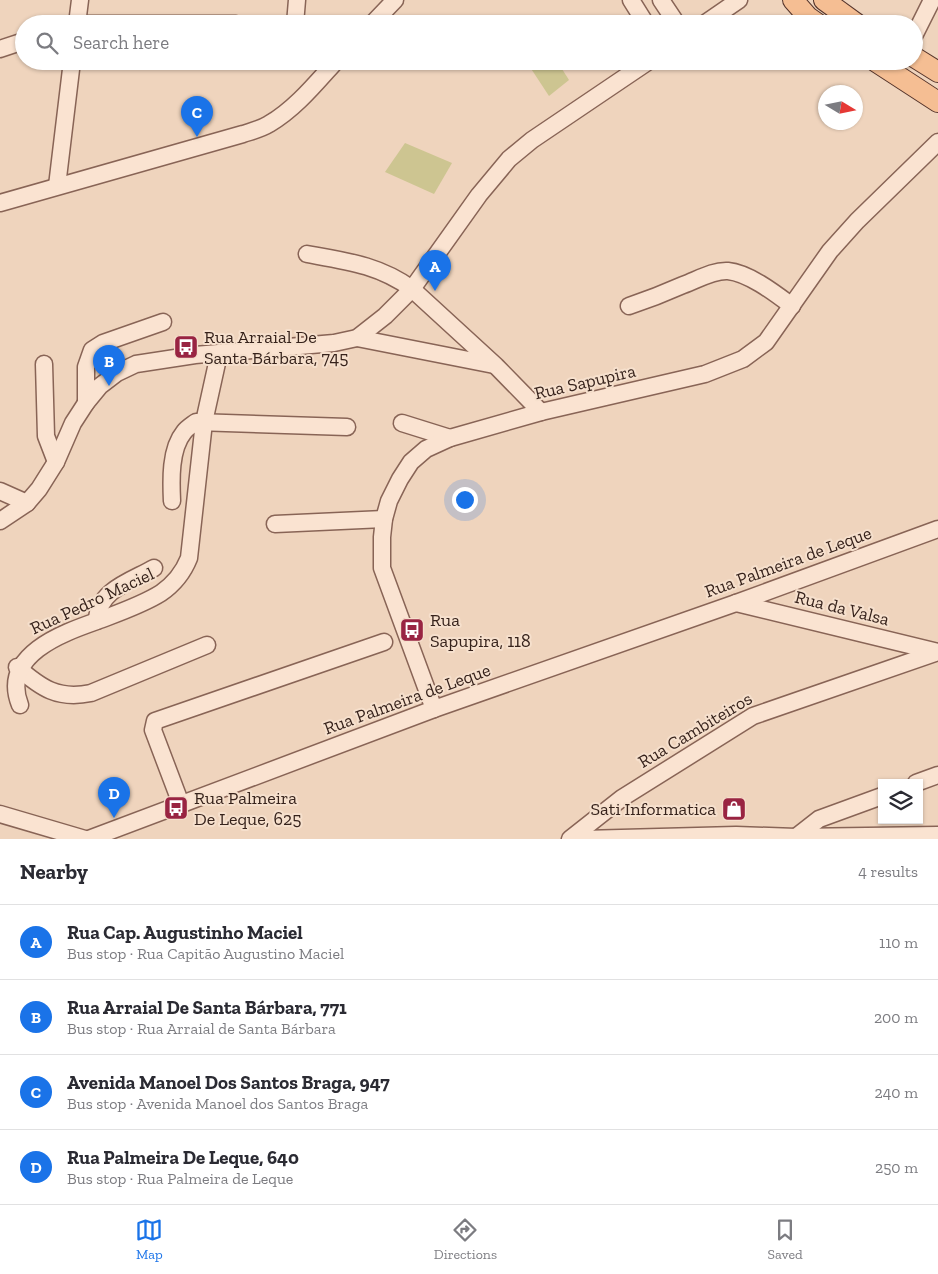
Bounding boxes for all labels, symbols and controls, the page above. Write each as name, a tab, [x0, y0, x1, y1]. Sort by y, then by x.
search box	[15, 15, 923, 70]
icon: search	[33, 29, 61, 57]
text: Search here	[73, 31, 169, 54]
north arrow	[818, 85, 863, 130]
pin: C	[181, 96, 213, 137]
pin: A	[419, 250, 451, 291]
place label: Rua Arraial De Santa Bárbara, 745	[204, 326, 348, 369]
bus stop icon: Rua Arraial De Santa Bárbara, 745	[173, 334, 199, 360]
pin: B	[93, 345, 125, 386]
street label: Rua Sapupira	[532, 360, 638, 404]
your location	[452, 487, 478, 513]
street label: Rua Palmeira de Leque	[702, 522, 874, 602]
street label: Rua Pedro Maciel	[27, 563, 158, 639]
street label: Rua da Valsa	[792, 586, 892, 630]
place label: Rua Sapupira, 118	[430, 609, 531, 652]
bus stop icon: Rua Sapupira, 118	[399, 617, 425, 643]
street label: Rua Palmeira de Leque	[321, 659, 493, 739]
street label: Rua Cambiteiros	[634, 687, 756, 773]
pin: D	[98, 777, 130, 818]
map controls	[878, 779, 923, 824]
button: layers	[878, 779, 923, 824]
place label: Rua Palmeira De Leque, 625	[194, 787, 301, 830]
bus stop icon: Rua Palmeira De Leque, 625	[163, 795, 189, 821]
shop icon: Sati Informatica	[721, 796, 747, 822]
place label: Sati Informatica	[590, 798, 716, 820]
text: Nearby	[20, 859, 88, 884]
text: 4 results	[858, 862, 918, 881]
text: Rua Cap. Augustinho Maciel	[67, 921, 303, 944]
text: A	[31, 933, 42, 952]
text: 110 m	[879, 933, 918, 952]
text: Bus stop · Rua Capitão Augustino Maciel	[67, 944, 344, 963]
text: Rua Arraial De Santa Bárbara, 771	[67, 996, 347, 1019]
text: B	[31, 1008, 41, 1027]
text: 200 m	[874, 1008, 918, 1027]
text: Bus stop · Rua Arraial de Santa Bárbara	[67, 1019, 336, 1038]
text: Avenida Manoel Dos Santos Braga, 947	[67, 1071, 390, 1094]
text: C	[31, 1083, 41, 1102]
text: 240 m	[874, 1083, 918, 1102]
text: Bus stop · Avenida Manoel dos Santos Braga	[67, 1094, 368, 1113]
text: Rua Palmeira De Leque, 640	[67, 1146, 299, 1169]
text: D	[30, 1158, 42, 1177]
text: 250 m	[875, 1158, 918, 1177]
text: Bus stop · Rua Palmeira de Leque	[67, 1169, 293, 1188]
tab: Map	[135, 1216, 163, 1263]
tab: Directions	[434, 1216, 497, 1263]
tab: Saved	[768, 1216, 803, 1263]

